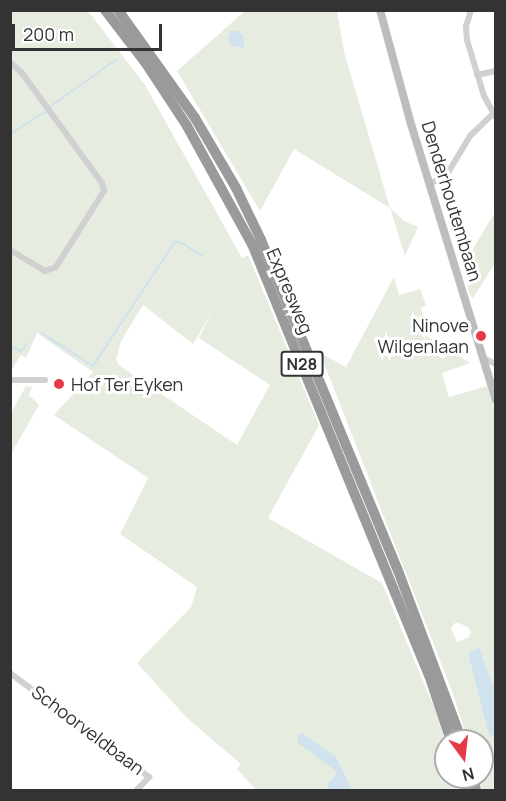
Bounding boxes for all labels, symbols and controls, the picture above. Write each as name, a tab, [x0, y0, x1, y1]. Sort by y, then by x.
scale bar	[15, 12, 165, 50]
text: 200 m	[23, 22, 74, 46]
street label: Denderhoutembaan	[417, 118, 487, 284]
street label: Expresweg	[262, 245, 318, 337]
place label: Ninove Wilgenlaan	[378, 315, 469, 358]
marker: Ninove Wilgenlaan	[474, 329, 488, 343]
road number: N28	[280, 351, 324, 377]
place label: Hof Ter Eyken	[71, 373, 183, 395]
marker: Hof Ter Eyken	[52, 377, 66, 391]
street label: Schoorveldbaan	[28, 681, 148, 779]
north arrow	[434, 729, 494, 789]
text: N	[460, 762, 477, 787]

